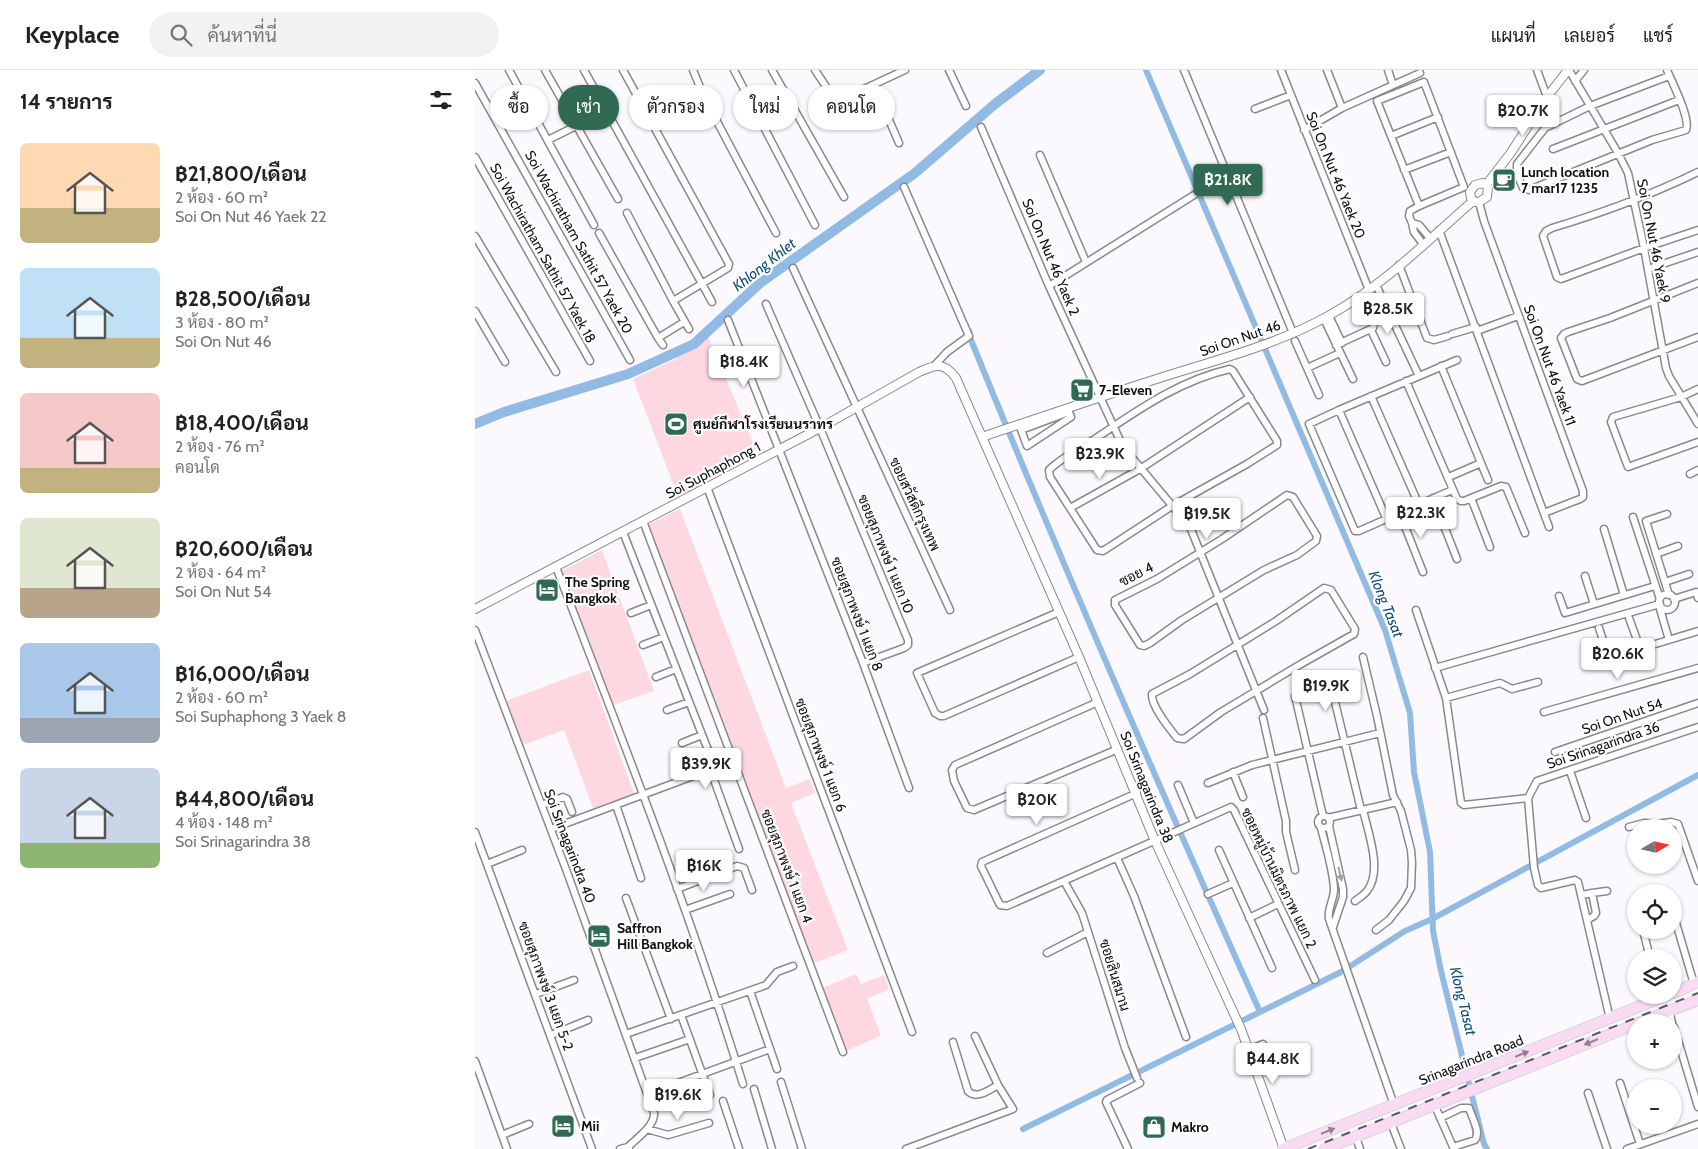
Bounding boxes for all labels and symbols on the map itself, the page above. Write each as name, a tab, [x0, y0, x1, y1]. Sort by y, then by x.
pin: ฿20.7K	[1482, 94, 1564, 137]
street label: Soi On Nut 46 Yaek 20	[1302, 109, 1370, 241]
street label: Soi Wachiratham Sathit 57 Yaek 20	[521, 147, 637, 337]
street label: Soi Wachiratham Sathit 57 Yaek 18	[486, 160, 600, 346]
place label: Lunch location 7 mar17 1235	[1521, 163, 1609, 197]
pin: ฿21.8K	[1187, 164, 1269, 206]
cafe icon: Lunch location 7 mar17 1235	[1491, 167, 1517, 193]
street label: Soi On Nut 46 Yaek 9	[1633, 177, 1675, 305]
street label: Soi On Nut 46 Yaek 2	[1018, 196, 1084, 318]
water label: Khlong Khlet	[729, 234, 800, 295]
pin: ฿28.5K	[1347, 292, 1429, 335]
street label: Soi On Nut 46 Yaek 11	[1520, 302, 1580, 428]
street label: Soi On Nut 46	[1197, 316, 1283, 360]
pin: ฿18.4K	[703, 346, 785, 388]
supermarket icon: 7-Eleven	[1069, 377, 1095, 403]
place label: 7-Eleven	[1099, 381, 1152, 399]
sports icon: ศูนย์กีฬาโรงเรียนนราทร	[663, 411, 689, 437]
place label: ศูนย์กีฬาโรงเรียนนราทร	[693, 415, 833, 435]
street label: Soi Suphaphong 1	[662, 437, 764, 503]
pin: ฿23.9K	[1059, 438, 1141, 480]
street label: ซอยสวัสดีกรุงเทพ	[885, 454, 945, 554]
street label: ซอยสุภาพงษ์ 1 แยก 10	[853, 492, 918, 617]
pin: ฿22.3K	[1380, 496, 1462, 539]
pin: ฿19.5K	[1166, 498, 1248, 540]
street label: ซอยสุภาพงษ์ 1 แยก 8	[826, 554, 887, 674]
street label: ซอย 4	[1116, 558, 1156, 590]
water label: Klong Tasat	[1365, 568, 1408, 640]
place label: The Spring Bangkok	[565, 573, 630, 607]
hotel icon: The Spring Bangkok	[534, 577, 560, 603]
pin: ฿20.6K	[1577, 638, 1659, 680]
pin: ฿19.9K	[1285, 670, 1367, 712]
street label: Soi On Nut 54	[1579, 694, 1665, 738]
street label: ซอยสุภาพงษ์ 1 แยก 6	[790, 696, 851, 815]
street label: Soi Srinagarindra 36	[1544, 717, 1662, 773]
street label: Soi Srinagarindra 38	[1116, 728, 1178, 846]
pin: ฿39.9K	[665, 748, 747, 790]
pin: ฿20K	[1007, 784, 1067, 826]
street label: Soi Srinagarindra 40	[540, 786, 600, 906]
street label: ซอยหมู่บ้านมิตรภาพ แยก 2	[1236, 805, 1321, 952]
street label: ซอยสุภาพงษ์ 1 แยก 4	[756, 806, 817, 926]
north arrow	[1627, 819, 1683, 874]
pin: ฿16K	[674, 850, 734, 892]
one-way arrow	[1336, 866, 1344, 881]
street label: ซอยสุภาพงษ์ 3 แยก 5-2	[513, 919, 578, 1053]
place label: Saffron Hill Bangkok	[617, 919, 693, 953]
hotel icon: Saffron Hill Bangkok	[586, 923, 612, 949]
street label: ซอยสินสมาน	[1096, 937, 1134, 1013]
water label: Klong Tasat	[1446, 965, 1480, 1038]
street label: Srinagarindra Road	[1416, 1031, 1526, 1089]
one-way arrow	[1584, 1039, 1598, 1047]
pin: ฿44.8K	[1232, 1042, 1314, 1085]
one-way arrow	[1515, 1050, 1530, 1058]
pin: ฿19.6K	[637, 1078, 719, 1121]
hotel icon: Mii	[550, 1113, 576, 1139]
shop icon: Makro	[1141, 1114, 1167, 1140]
place label: Mii	[581, 1117, 599, 1135]
place label: Makro	[1171, 1118, 1209, 1136]
one-way arrow	[1321, 1127, 1336, 1135]

